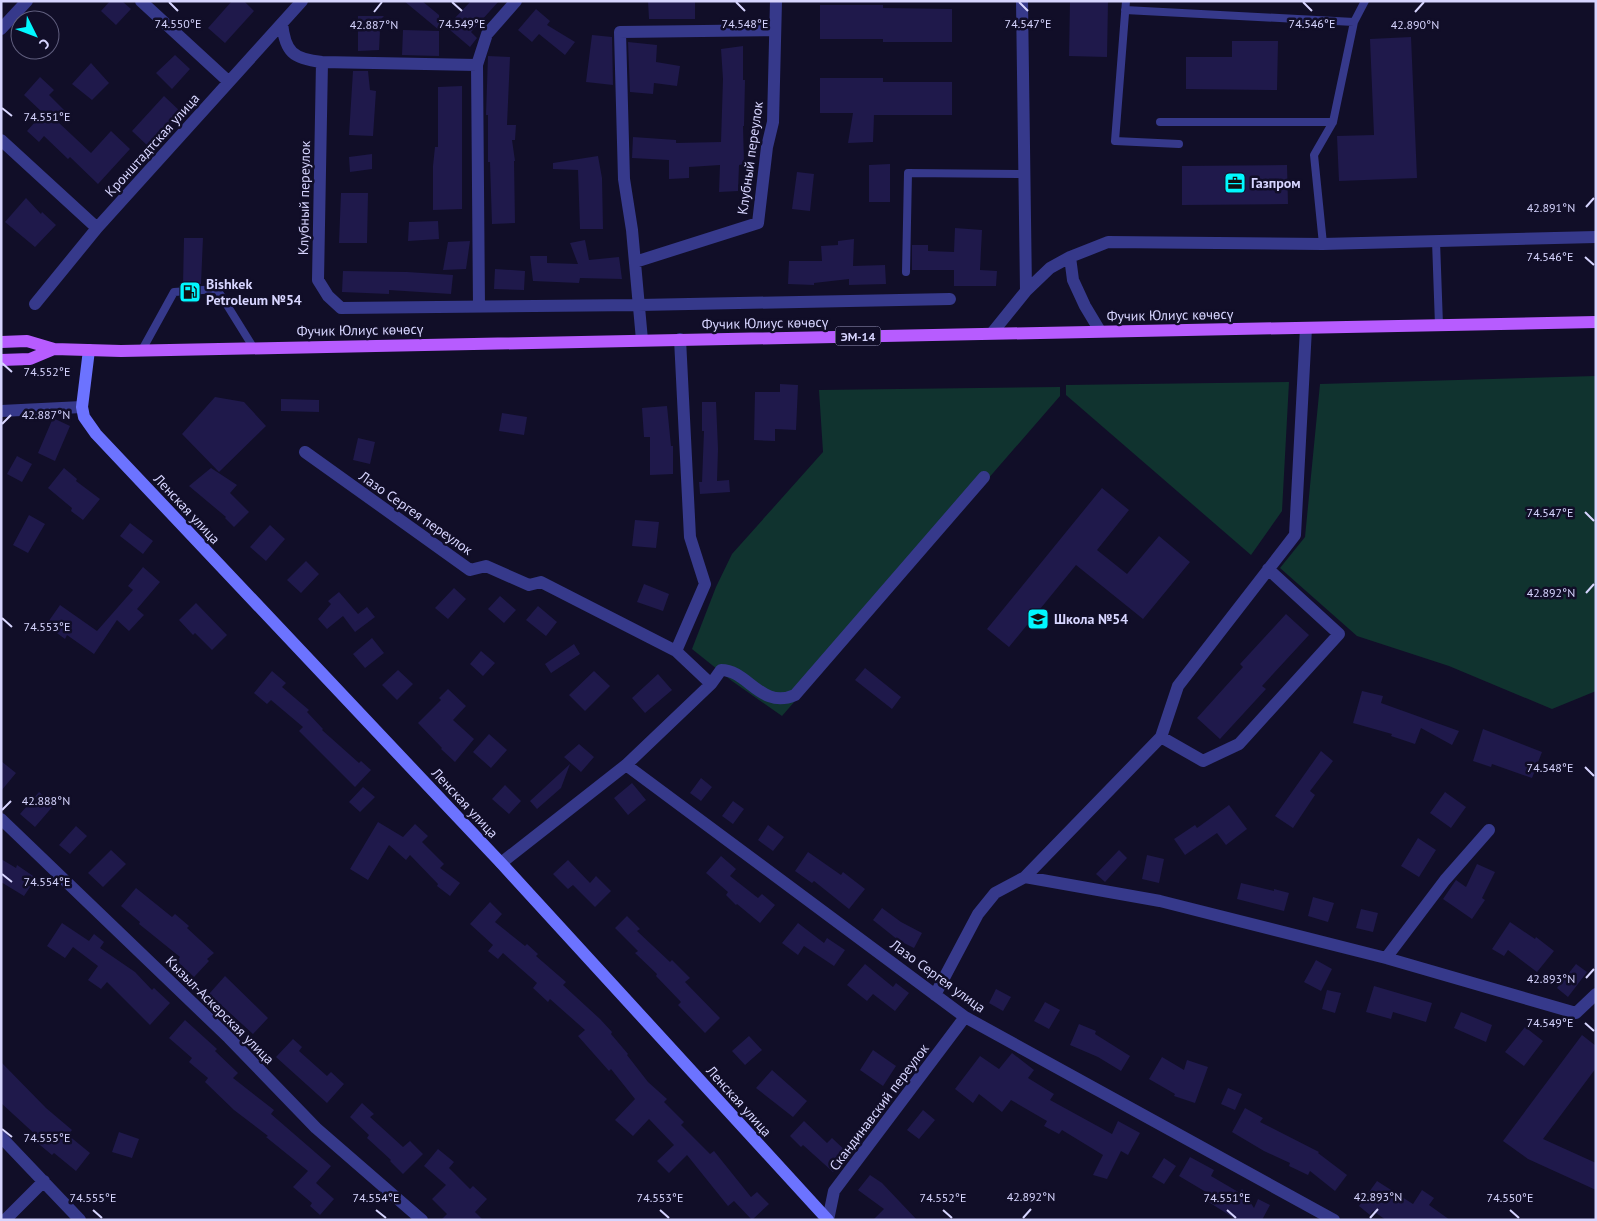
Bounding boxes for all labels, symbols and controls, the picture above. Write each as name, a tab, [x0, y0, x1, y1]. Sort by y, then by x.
north arrow	[10, 10, 60, 60]
text: 74.550°E	[155, 16, 201, 31]
text: 74.549°E	[439, 16, 485, 31]
text: 74.548°E	[722, 16, 768, 31]
text: 74.547°E	[1005, 16, 1051, 31]
text: 74.546°E	[1289, 16, 1335, 31]
text: 42.887°N	[350, 17, 398, 32]
text: 42.890°N	[1391, 17, 1439, 32]
text: С	[35, 35, 54, 53]
street label: Кронштадтская улица	[101, 90, 203, 200]
street label: Клубный переулок	[733, 100, 767, 216]
text: 74.551°E	[24, 109, 70, 124]
street label: Клубный переулок	[294, 140, 314, 255]
office icon: Газпром	[1223, 171, 1247, 195]
place label: Газпром	[1251, 174, 1301, 192]
text: 42.891°N	[1527, 200, 1575, 215]
text: 74.546°E	[1527, 249, 1573, 264]
place label: Bishkek Petroleum №54	[206, 275, 302, 309]
fuel station icon: Bishkek Petroleum №54	[178, 280, 202, 304]
street label: Фучик Юлиус көчөсү	[1107, 305, 1234, 325]
street label: Фучик Юлиус көчөсү	[702, 313, 829, 333]
street label: Фучик Юлиус көчөсү	[297, 320, 424, 340]
road number: ЭМ-14	[836, 326, 880, 346]
text: 74.552°E	[24, 364, 70, 379]
text: 42.887°N	[22, 407, 70, 422]
street label: Лазо Сергея переулок	[355, 467, 476, 559]
street label: Ленская улица	[149, 469, 224, 548]
text: 74.547°E	[1527, 505, 1573, 520]
text: 42.892°N	[1527, 585, 1575, 600]
school or university icon: Школа №54	[1026, 607, 1050, 631]
place label: Школа №54	[1054, 610, 1128, 628]
text: 74.553°E	[24, 619, 70, 634]
text: 74.548°E	[1527, 760, 1573, 775]
street label: Ленская улица	[427, 763, 502, 842]
text: 42.888°N	[22, 793, 70, 808]
text: 74.554°E	[24, 874, 70, 889]
street label: Лазо Сергея улица	[886, 935, 989, 1017]
street label: Кызыл-Аскерская улица	[162, 952, 278, 1068]
text: 42.893°N	[1527, 971, 1575, 986]
text: 74.549°E	[1527, 1015, 1573, 1030]
street label: Скандинавский переулок	[825, 1040, 933, 1174]
street label: Ленская улица	[702, 1061, 776, 1140]
text: 74.555°E	[24, 1130, 70, 1145]
text: 42.892°N	[1007, 1189, 1055, 1204]
text: 42.893°N	[1354, 1189, 1402, 1204]
text: 74.555°E	[70, 1190, 116, 1205]
text: 74.554°E	[353, 1190, 399, 1205]
text: 74.553°E	[637, 1190, 683, 1205]
text: 74.552°E	[920, 1190, 966, 1205]
text: 74.551°E	[1204, 1190, 1250, 1205]
text: 74.550°E	[1487, 1190, 1533, 1205]

